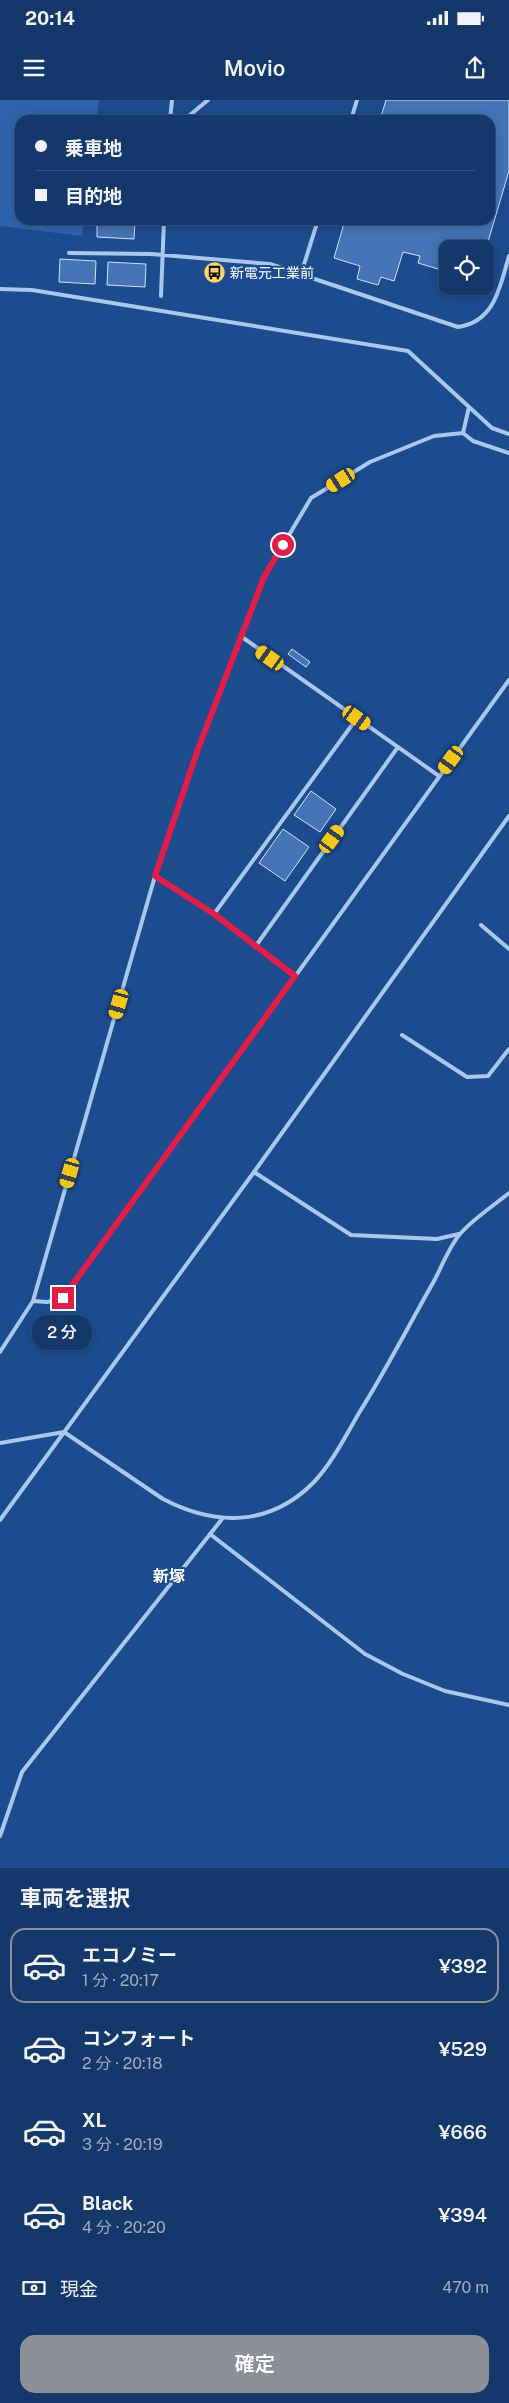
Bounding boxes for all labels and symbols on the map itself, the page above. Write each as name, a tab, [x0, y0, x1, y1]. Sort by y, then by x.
bus stop icon: 新電元工業前	[202, 261, 226, 285]
place label: 新電元工業前	[230, 265, 314, 281]
car	[324, 466, 357, 494]
route start	[272, 534, 294, 556]
car	[253, 643, 286, 673]
car	[340, 703, 373, 733]
car	[436, 743, 465, 777]
car	[317, 822, 346, 856]
car	[107, 988, 130, 1020]
car	[58, 1157, 81, 1189]
route end	[52, 1287, 74, 1309]
callout: 2 分	[33, 1316, 93, 1350]
district label: 新塚	[153, 1567, 185, 1586]

